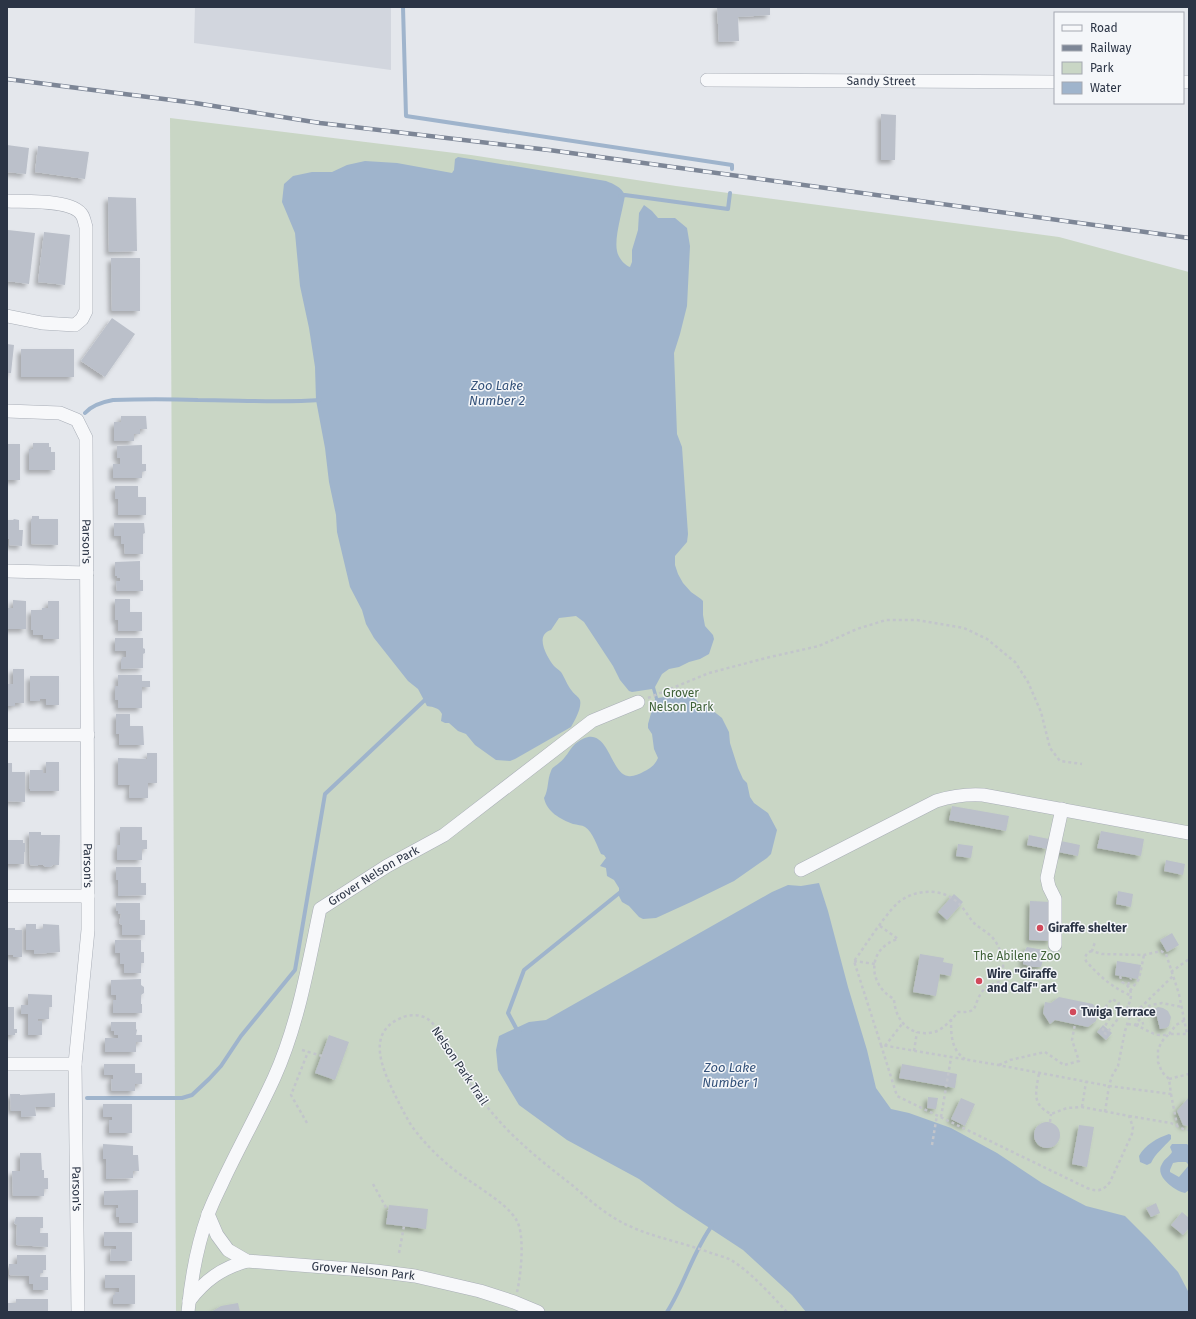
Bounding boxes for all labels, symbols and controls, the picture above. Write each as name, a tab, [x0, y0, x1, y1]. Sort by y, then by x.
legend	[1054, 12, 1184, 104]
text: Road	[1090, 21, 1118, 35]
text: Railway	[1090, 41, 1131, 55]
text: Park	[1090, 61, 1114, 75]
street label: Sandy Street	[846, 74, 916, 88]
text: Water	[1090, 81, 1122, 95]
water label: Zoo Lake Number 2	[469, 378, 525, 408]
street label: Parson's	[79, 519, 94, 564]
park label: Grover Nelson Park	[649, 686, 714, 714]
street label: Parson's	[81, 843, 95, 888]
street label: Grover Nelson Park	[326, 843, 422, 909]
place label: Giraffe shelter	[1048, 921, 1127, 935]
marker: Giraffe shelter	[1035, 923, 1045, 933]
park label: The Abilene Zoo	[973, 949, 1061, 963]
place label: Wire "Giraffe and Calf" art	[987, 967, 1057, 995]
marker: Wire "Giraffe and Calf" art	[974, 976, 984, 986]
place label: Twiga Terrace	[1081, 1005, 1156, 1019]
marker: Twiga Terrace	[1068, 1007, 1078, 1017]
street label: Nelson Park Trail	[429, 1024, 492, 1108]
water label: Zoo Lake Number 1	[702, 1060, 758, 1090]
street label: Parson's	[69, 1166, 84, 1212]
street label: Grover Nelson Park	[311, 1259, 417, 1283]

